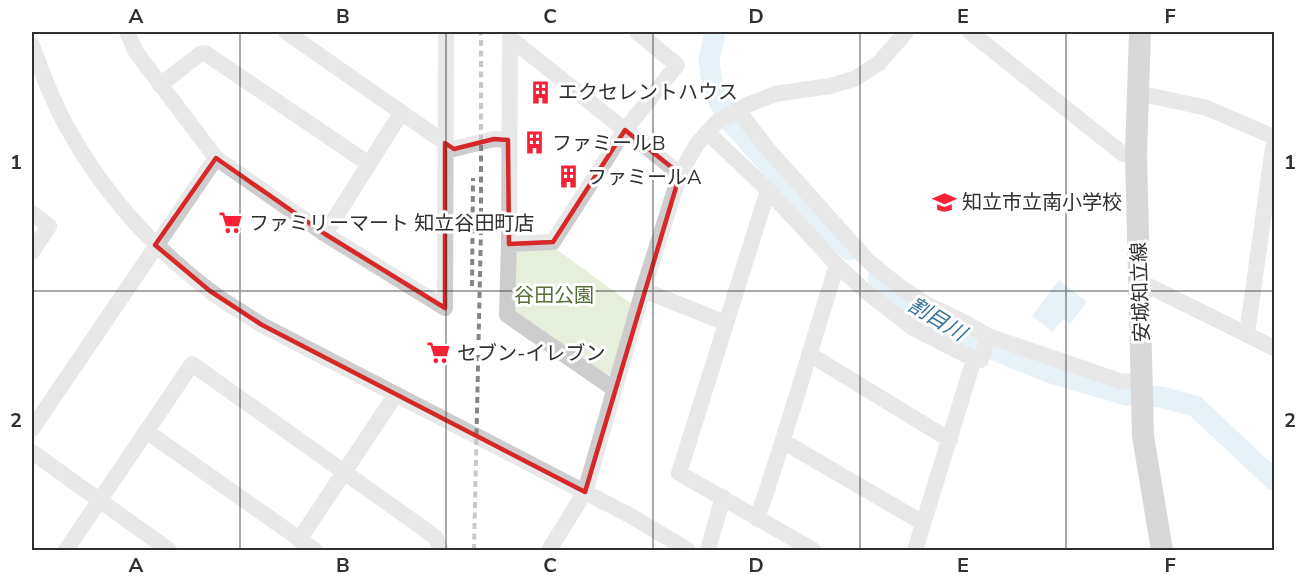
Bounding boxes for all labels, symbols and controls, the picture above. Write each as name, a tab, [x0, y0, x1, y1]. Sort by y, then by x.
text: A	[129, 3, 144, 30]
text: B	[336, 3, 350, 30]
text: C	[543, 3, 557, 30]
text: D	[748, 3, 764, 30]
text: E	[957, 3, 969, 30]
text: F	[1164, 3, 1176, 30]
building icon: エクセレントハウス	[527, 79, 553, 105]
place label: エクセレントハウス	[558, 79, 738, 106]
building icon: ファミールB	[521, 130, 547, 156]
place label: ファミールB	[552, 130, 666, 157]
text: 1	[10, 149, 22, 176]
text: 1	[1284, 149, 1296, 176]
building icon: ファミールA	[556, 164, 582, 190]
place label: ファミールA	[587, 164, 702, 191]
school or university icon: 知立市立南小学校	[931, 189, 957, 215]
place label: 知立市立南小学校	[962, 189, 1122, 216]
supermarket icon: ファミリーマート 知立谷田町店	[218, 210, 244, 236]
place label: ファミリーマート 知立谷田町店	[249, 210, 534, 237]
street label: 安城知立線	[1125, 242, 1156, 342]
park label: 谷田公園	[514, 282, 594, 309]
water label: 割目川	[903, 291, 973, 348]
supermarket icon: セブン-イレブン	[426, 340, 452, 366]
place label: セブン-イレブン	[457, 340, 605, 367]
text: 2	[10, 407, 22, 434]
text: 2	[1284, 407, 1296, 434]
text: A	[129, 552, 144, 579]
text: B	[336, 552, 350, 579]
text: C	[543, 552, 557, 579]
text: D	[748, 552, 764, 579]
text: E	[957, 552, 969, 579]
text: F	[1164, 552, 1176, 579]

